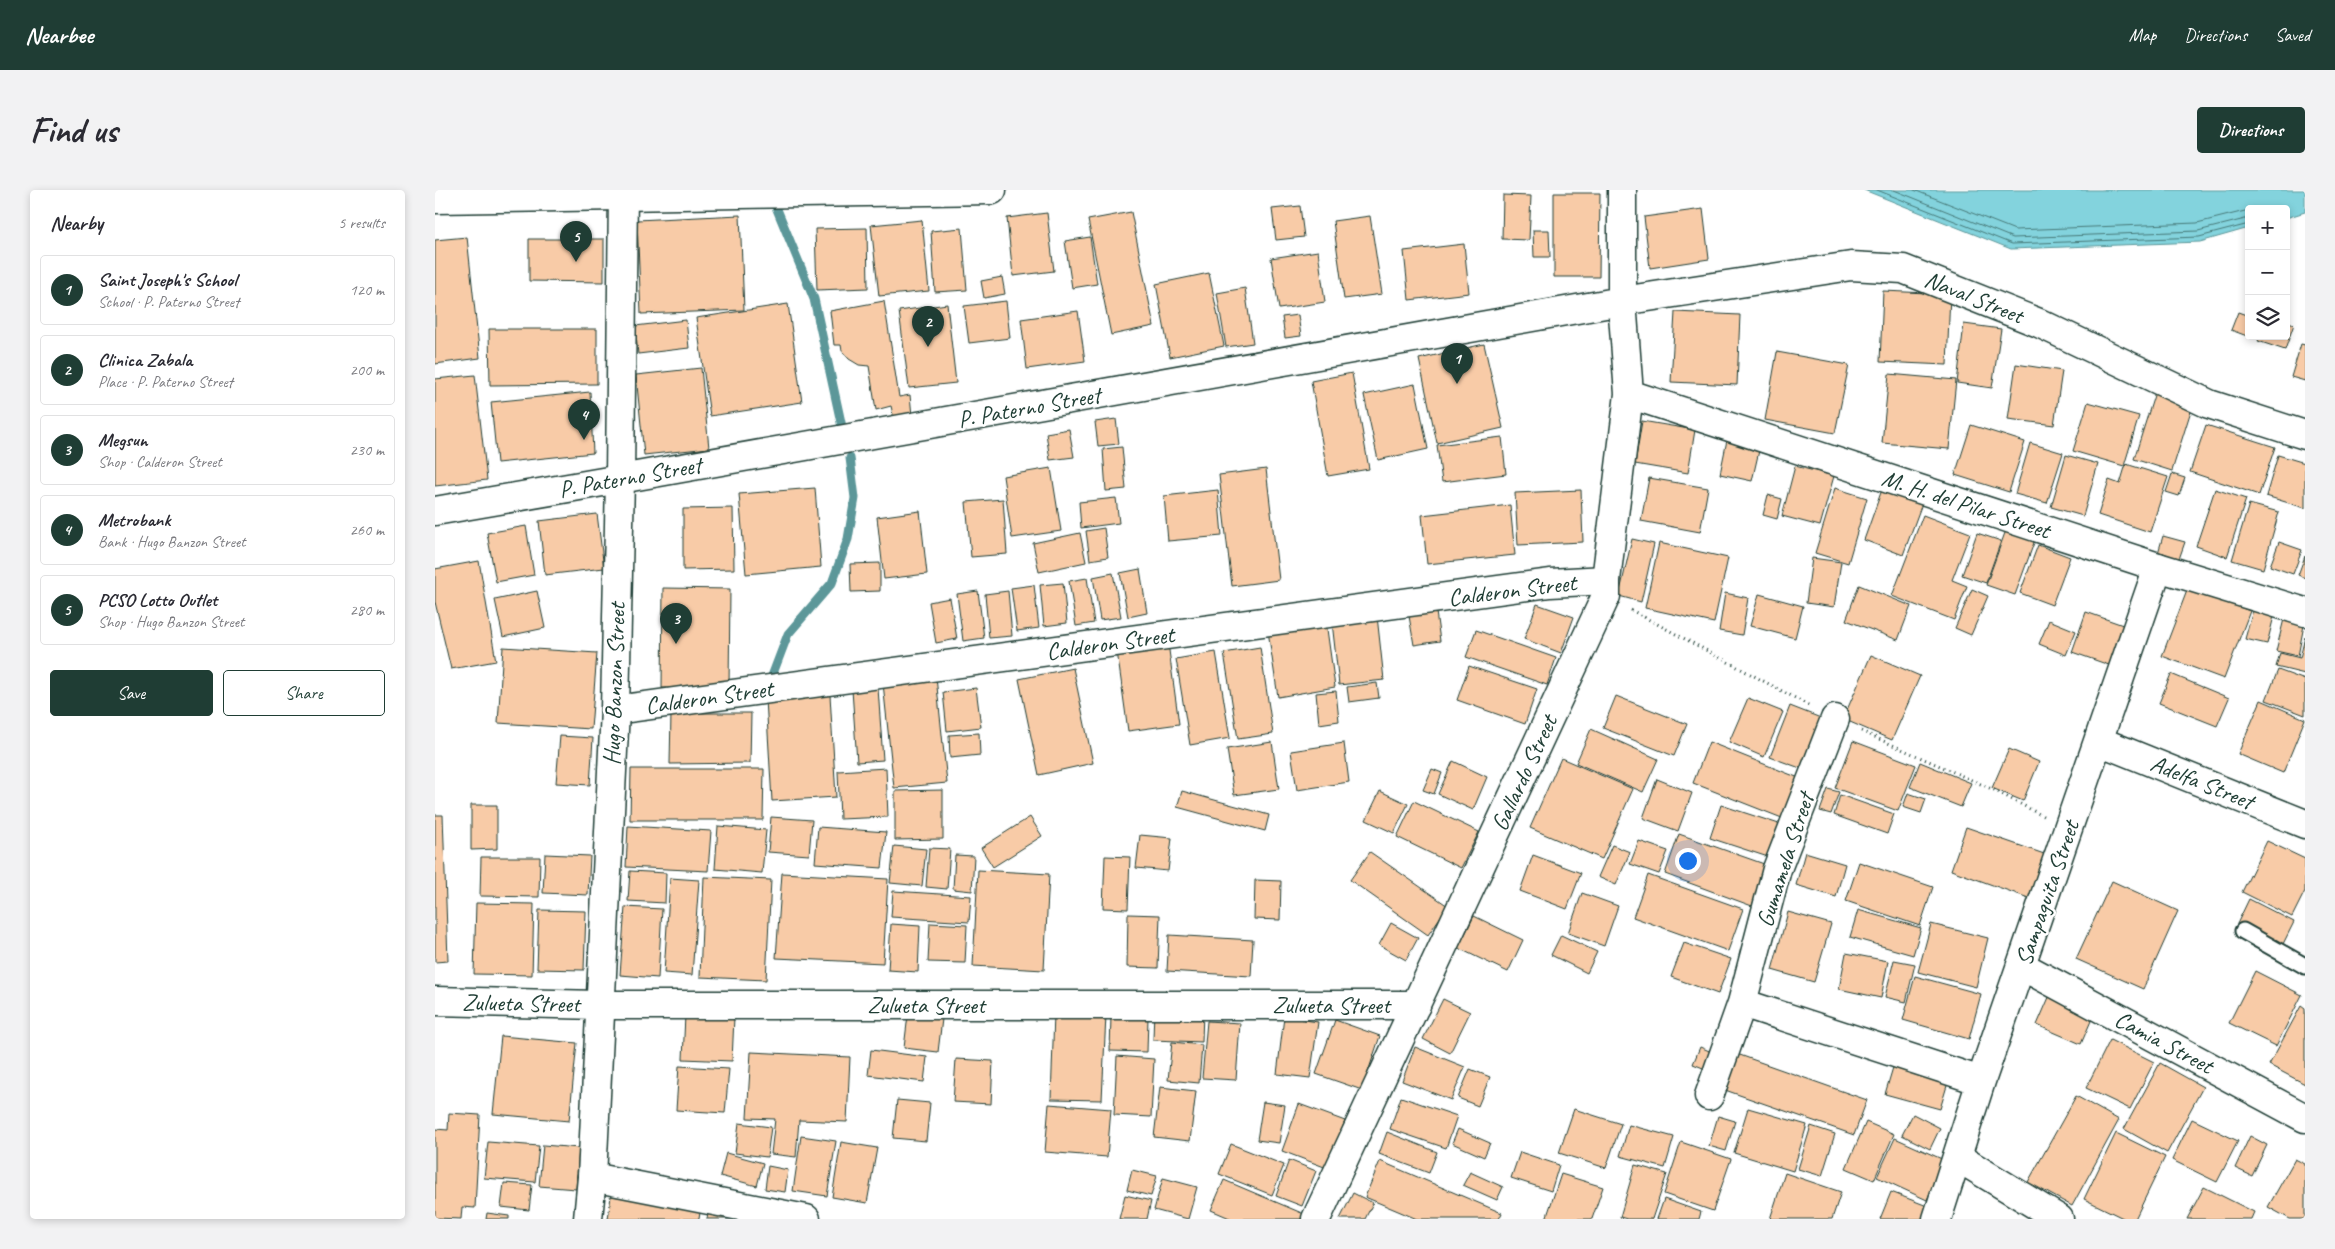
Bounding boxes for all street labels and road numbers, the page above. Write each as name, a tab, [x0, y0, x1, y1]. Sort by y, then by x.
street label: Naval Street	[1920, 264, 2030, 331]
street label: P. Paterno Street	[955, 379, 1106, 434]
street label: P. Paterno Street	[556, 449, 707, 504]
street label: M. H. del Pilar Street	[1878, 463, 2056, 546]
street label: Calderon Street	[1446, 567, 1580, 613]
street label: Hugo Banzon Street	[596, 600, 632, 766]
street label: Calderon Street	[1044, 619, 1178, 667]
street label: Calderon Street	[643, 673, 777, 721]
street label: Gallardo Street	[1484, 709, 1565, 836]
street label: Adelfa Street	[2146, 748, 2261, 817]
street label: Gumamela Street	[1749, 786, 1822, 931]
street label: Sampaguita Street	[2008, 815, 2086, 969]
street label: Zulueta Street	[462, 987, 582, 1019]
street label: Zulueta Street	[867, 990, 987, 1020]
street label: Zulueta Street	[1272, 990, 1392, 1020]
street label: Camia Street	[2110, 1004, 2220, 1081]

